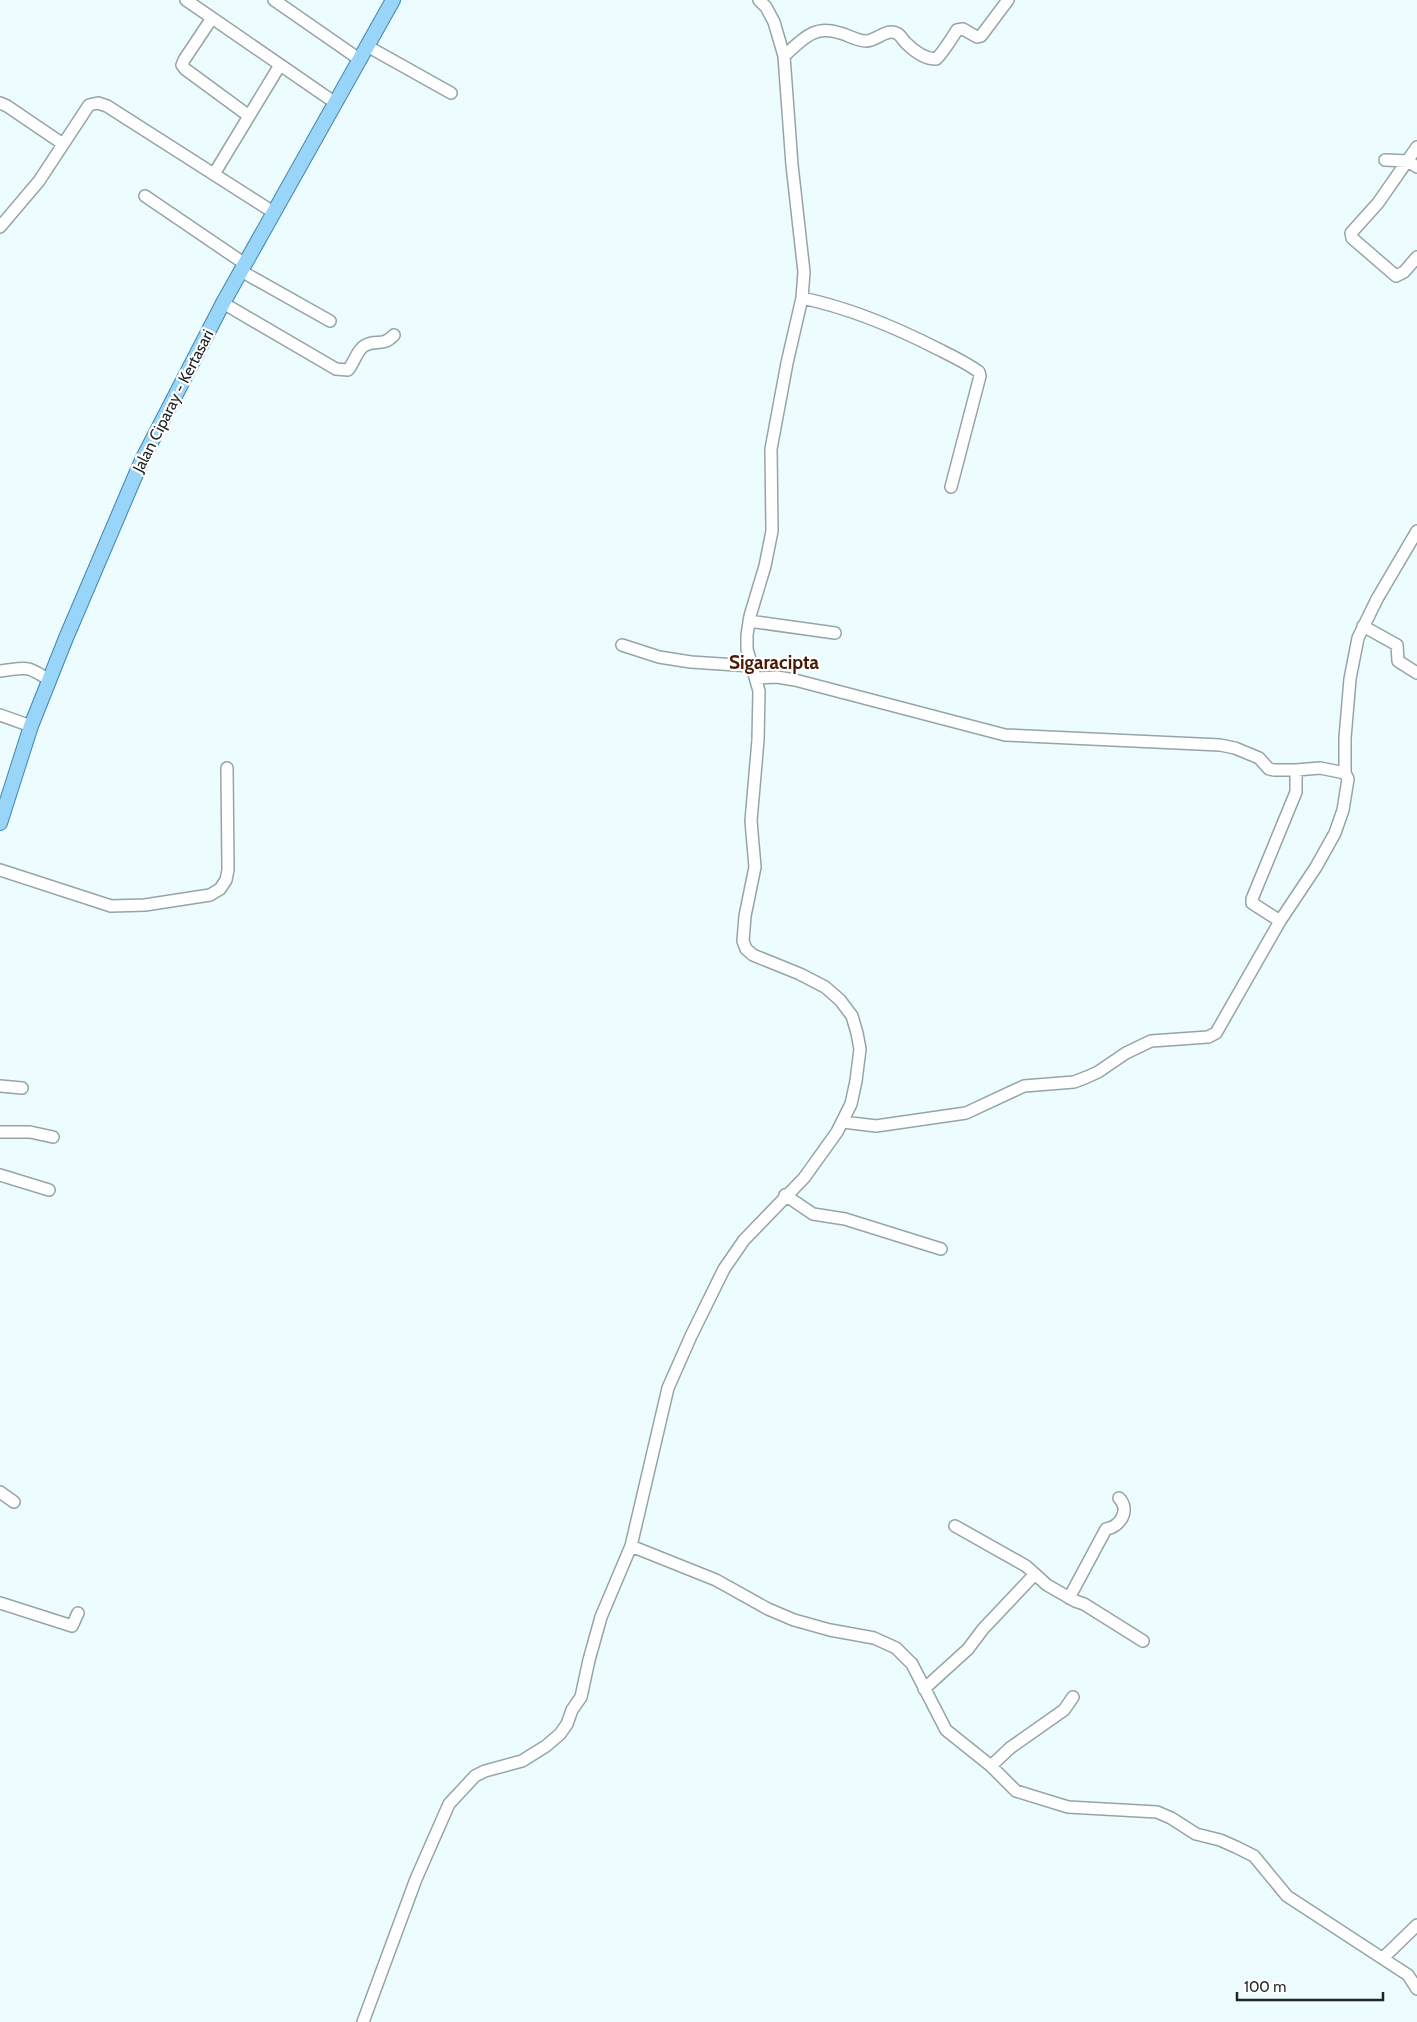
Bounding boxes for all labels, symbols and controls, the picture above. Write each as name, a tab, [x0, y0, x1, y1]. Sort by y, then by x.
street label: Jalan Ciparay - Kertasari	[128, 326, 217, 477]
district label: Sigaracipta	[729, 651, 820, 674]
scale bar	[1237, 1970, 1383, 2002]
text: 100 m	[1244, 1978, 1286, 1996]

